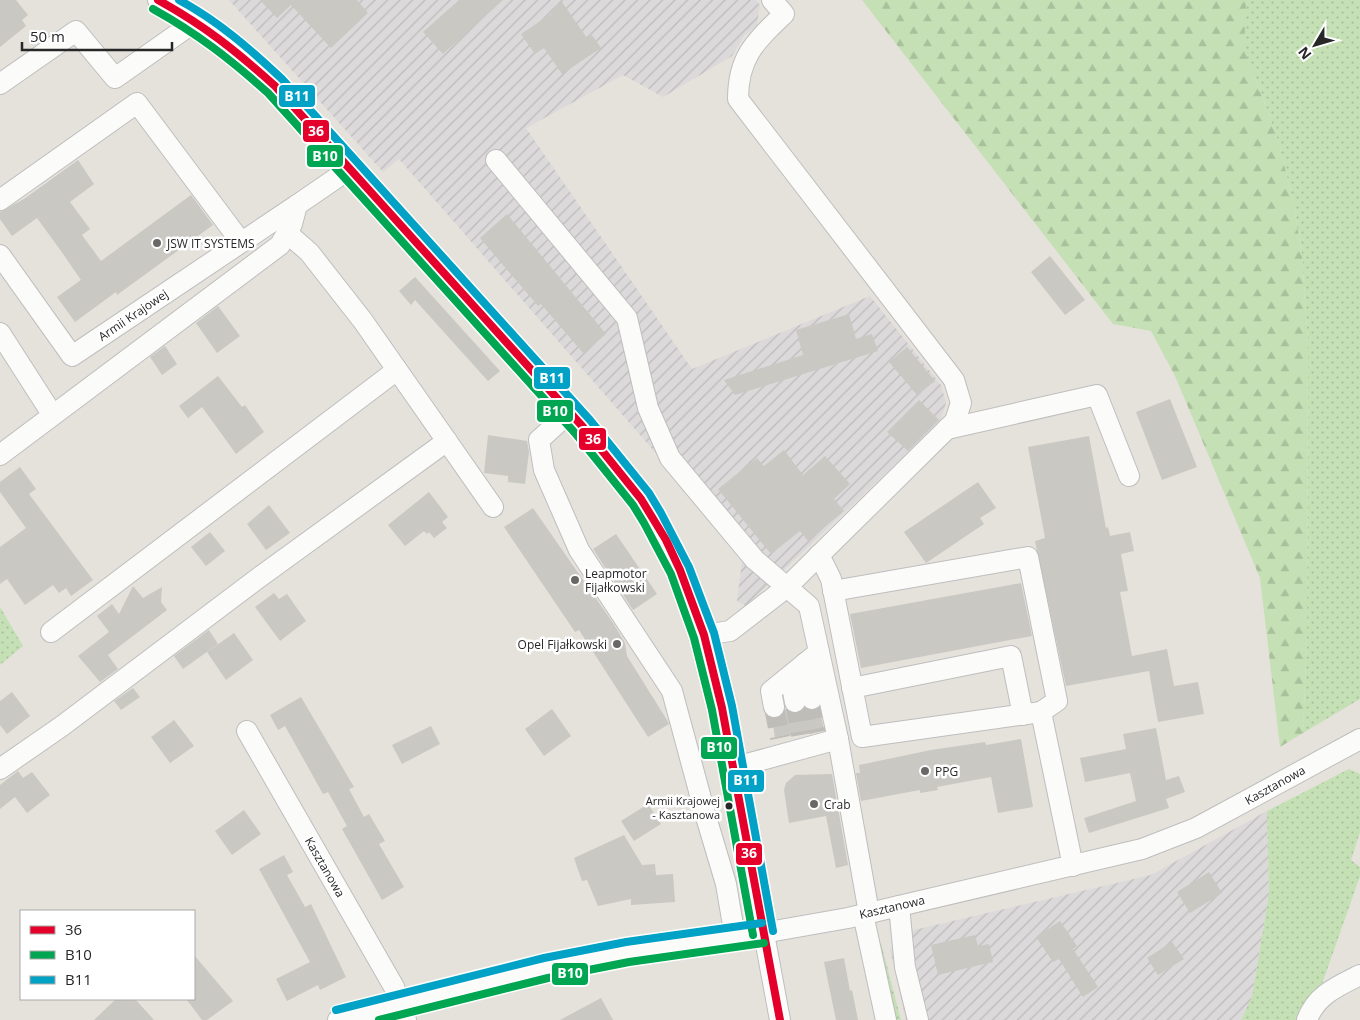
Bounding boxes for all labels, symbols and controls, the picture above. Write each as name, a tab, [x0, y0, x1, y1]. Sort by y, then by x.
scale bar	[22, 20, 172, 52]
north arrow	[1290, 20, 1340, 70]
text: 50 m	[30, 26, 65, 46]
text: N	[1293, 43, 1315, 64]
line badge: B11	[278, 84, 316, 108]
text: B11	[284, 86, 310, 105]
line badge: 36	[302, 119, 330, 143]
text: 36	[308, 121, 324, 140]
line badge: B10	[306, 144, 344, 168]
text: B10	[312, 146, 338, 165]
place label: JSW IT SYSTEMS	[166, 235, 255, 252]
marker: JSW IT SYSTEMS	[151, 237, 163, 249]
street label: Armii Krajowej	[95, 285, 171, 345]
line badge: B11	[533, 366, 571, 390]
text: B11	[539, 368, 565, 387]
line badge: B10	[536, 399, 574, 423]
text: B10	[542, 401, 568, 420]
line badge: 36	[578, 427, 607, 451]
text: 36	[585, 429, 601, 448]
place label: Leapmotor Fijałkowski	[585, 565, 647, 596]
marker: Leapmotor Fijałkowski	[569, 574, 581, 586]
place label: Opel Fijałkowski	[518, 636, 607, 653]
marker: Opel Fijałkowski	[611, 638, 623, 650]
line badge: B10	[700, 736, 738, 760]
text: B10	[706, 737, 732, 756]
street label: Kasztanowa	[1242, 761, 1308, 809]
place label: PPG	[935, 763, 958, 780]
marker: PPG	[919, 765, 931, 777]
line badge: B11	[727, 769, 765, 793]
text: B11	[733, 770, 759, 789]
place label: Armii Krajowej - Kasztanowa	[646, 793, 720, 822]
place label: Crab	[824, 796, 850, 813]
marker: Crab	[808, 798, 820, 810]
marker: Armii Krajowej - Kasztanowa	[724, 801, 734, 811]
street label: Kasztanowa	[301, 834, 349, 900]
line badge: 36	[735, 842, 763, 866]
text: 36	[741, 843, 757, 862]
street label: Kasztanowa	[858, 891, 926, 923]
legend	[20, 910, 195, 1000]
text: 36	[65, 919, 82, 939]
text: B10	[65, 944, 92, 964]
line badge: B10	[551, 962, 589, 986]
text: B10	[557, 963, 583, 982]
text: B11	[65, 969, 92, 989]

